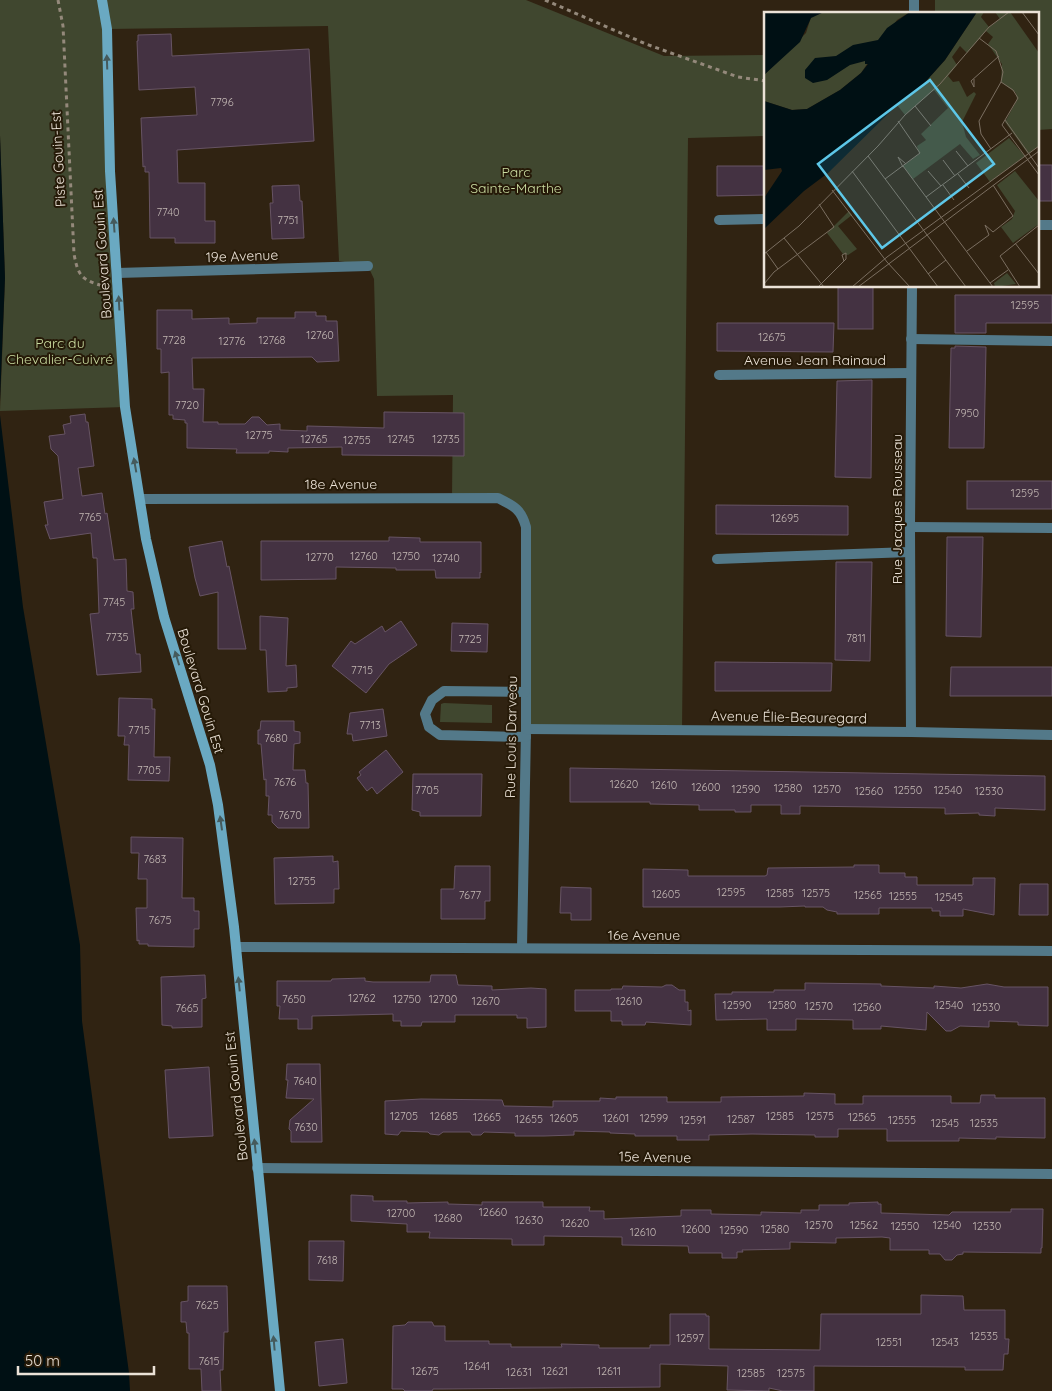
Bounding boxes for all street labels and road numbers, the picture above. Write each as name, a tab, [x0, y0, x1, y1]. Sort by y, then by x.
street label: Piste Gouin-Est	[46, 110, 70, 208]
street label: Boulevard Gouin Est	[88, 188, 116, 319]
street label: 19e Avenue	[205, 246, 279, 266]
street label: Avenue Jean Rainaud	[744, 351, 886, 369]
street label: Rue Jacques Rousseau	[888, 434, 906, 584]
street label: 18e Avenue	[305, 475, 377, 493]
street label: Boulevard Gouin Est	[173, 626, 229, 756]
street label: Rue Louis Darveau	[501, 676, 521, 798]
street label: Avenue Élie-Beauregard	[711, 707, 867, 727]
street label: 16e Avenue	[608, 926, 680, 944]
street label: Boulevard Gouin Est	[220, 1030, 252, 1162]
street label: 15e Avenue	[619, 1147, 691, 1167]

